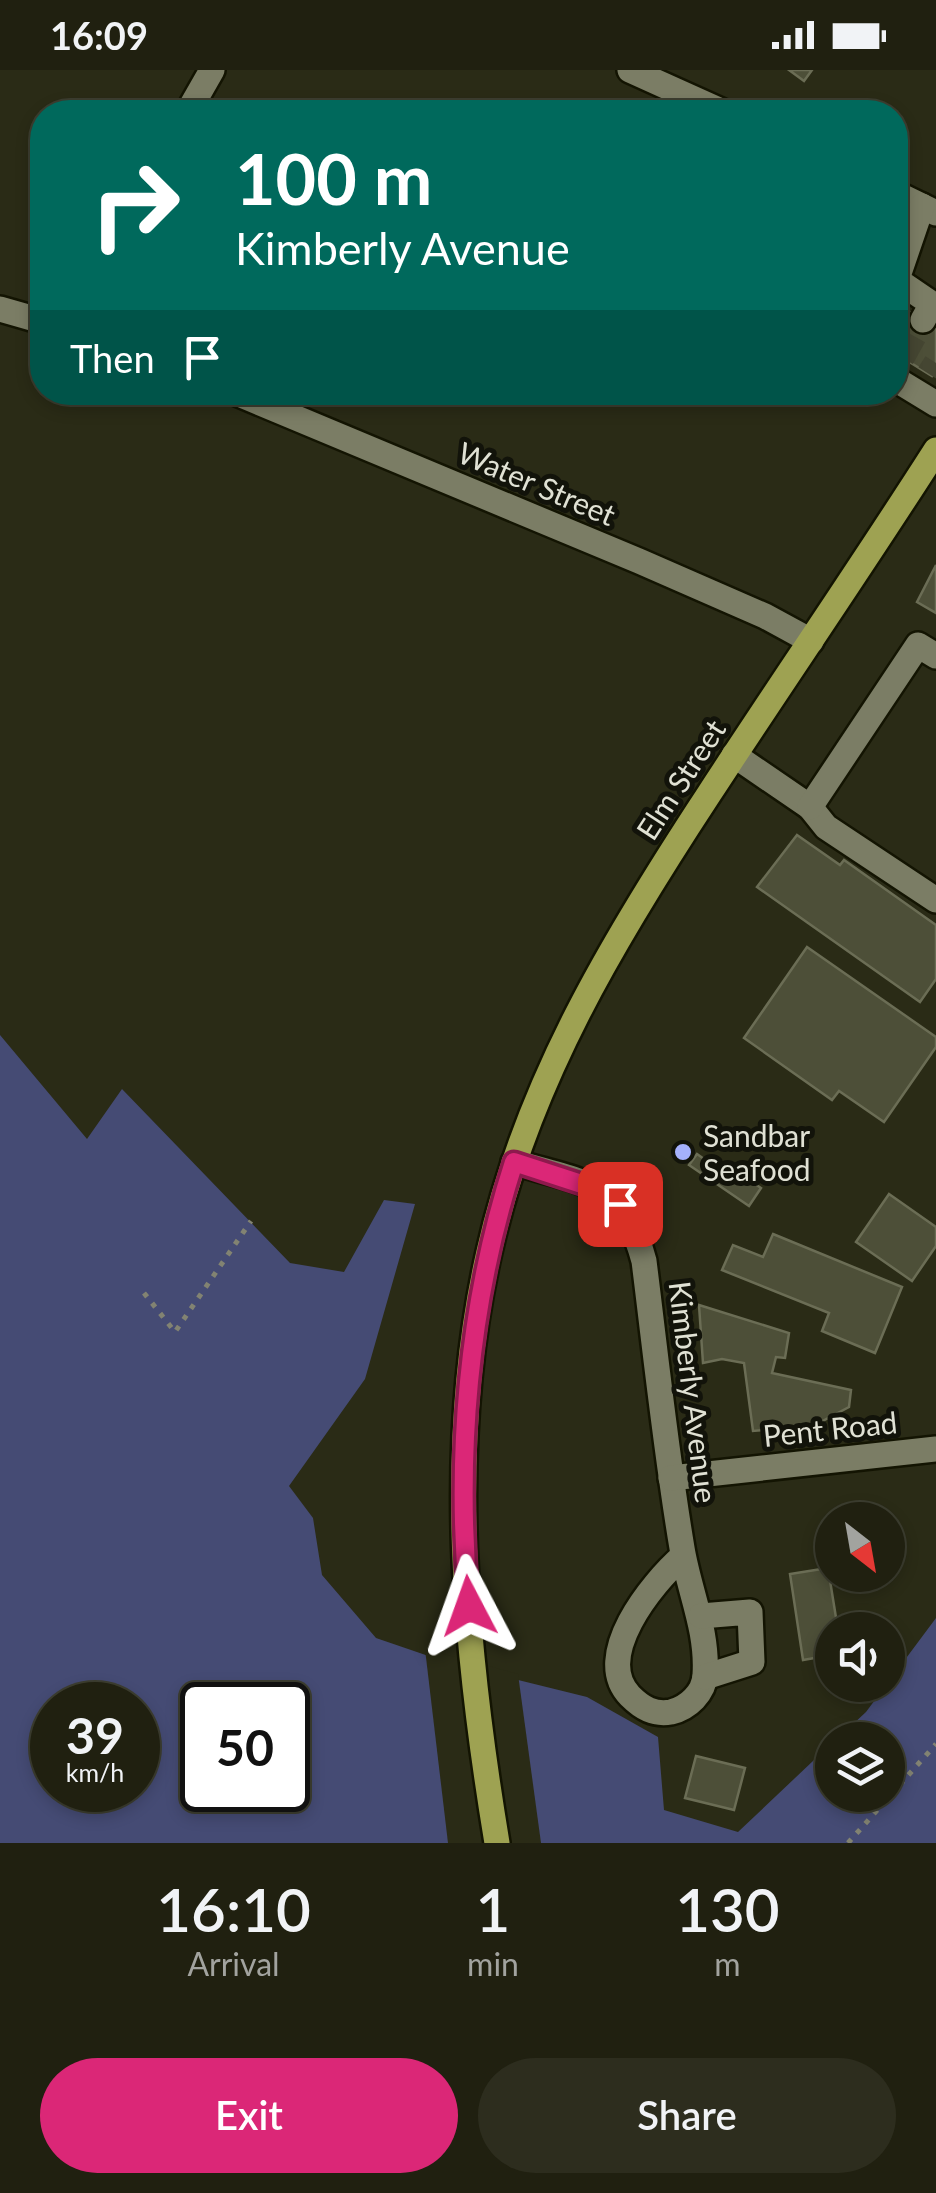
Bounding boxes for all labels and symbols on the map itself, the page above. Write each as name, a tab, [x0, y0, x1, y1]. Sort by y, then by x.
street label: Water Street	[453, 434, 621, 532]
street label: Elm Street	[628, 712, 732, 846]
place label: Sandbar Seafood	[703, 1117, 811, 1187]
marker: Sandbar Seafood	[672, 1141, 694, 1163]
pin	[578, 1162, 663, 1247]
street label: Kimberly Avenue	[663, 1279, 725, 1505]
street label: Pent Road	[761, 1403, 899, 1453]
north arrow	[815, 1502, 905, 1592]
position arrow	[417, 1554, 521, 1658]
speed limit sign: 50	[180, 1682, 310, 1812]

